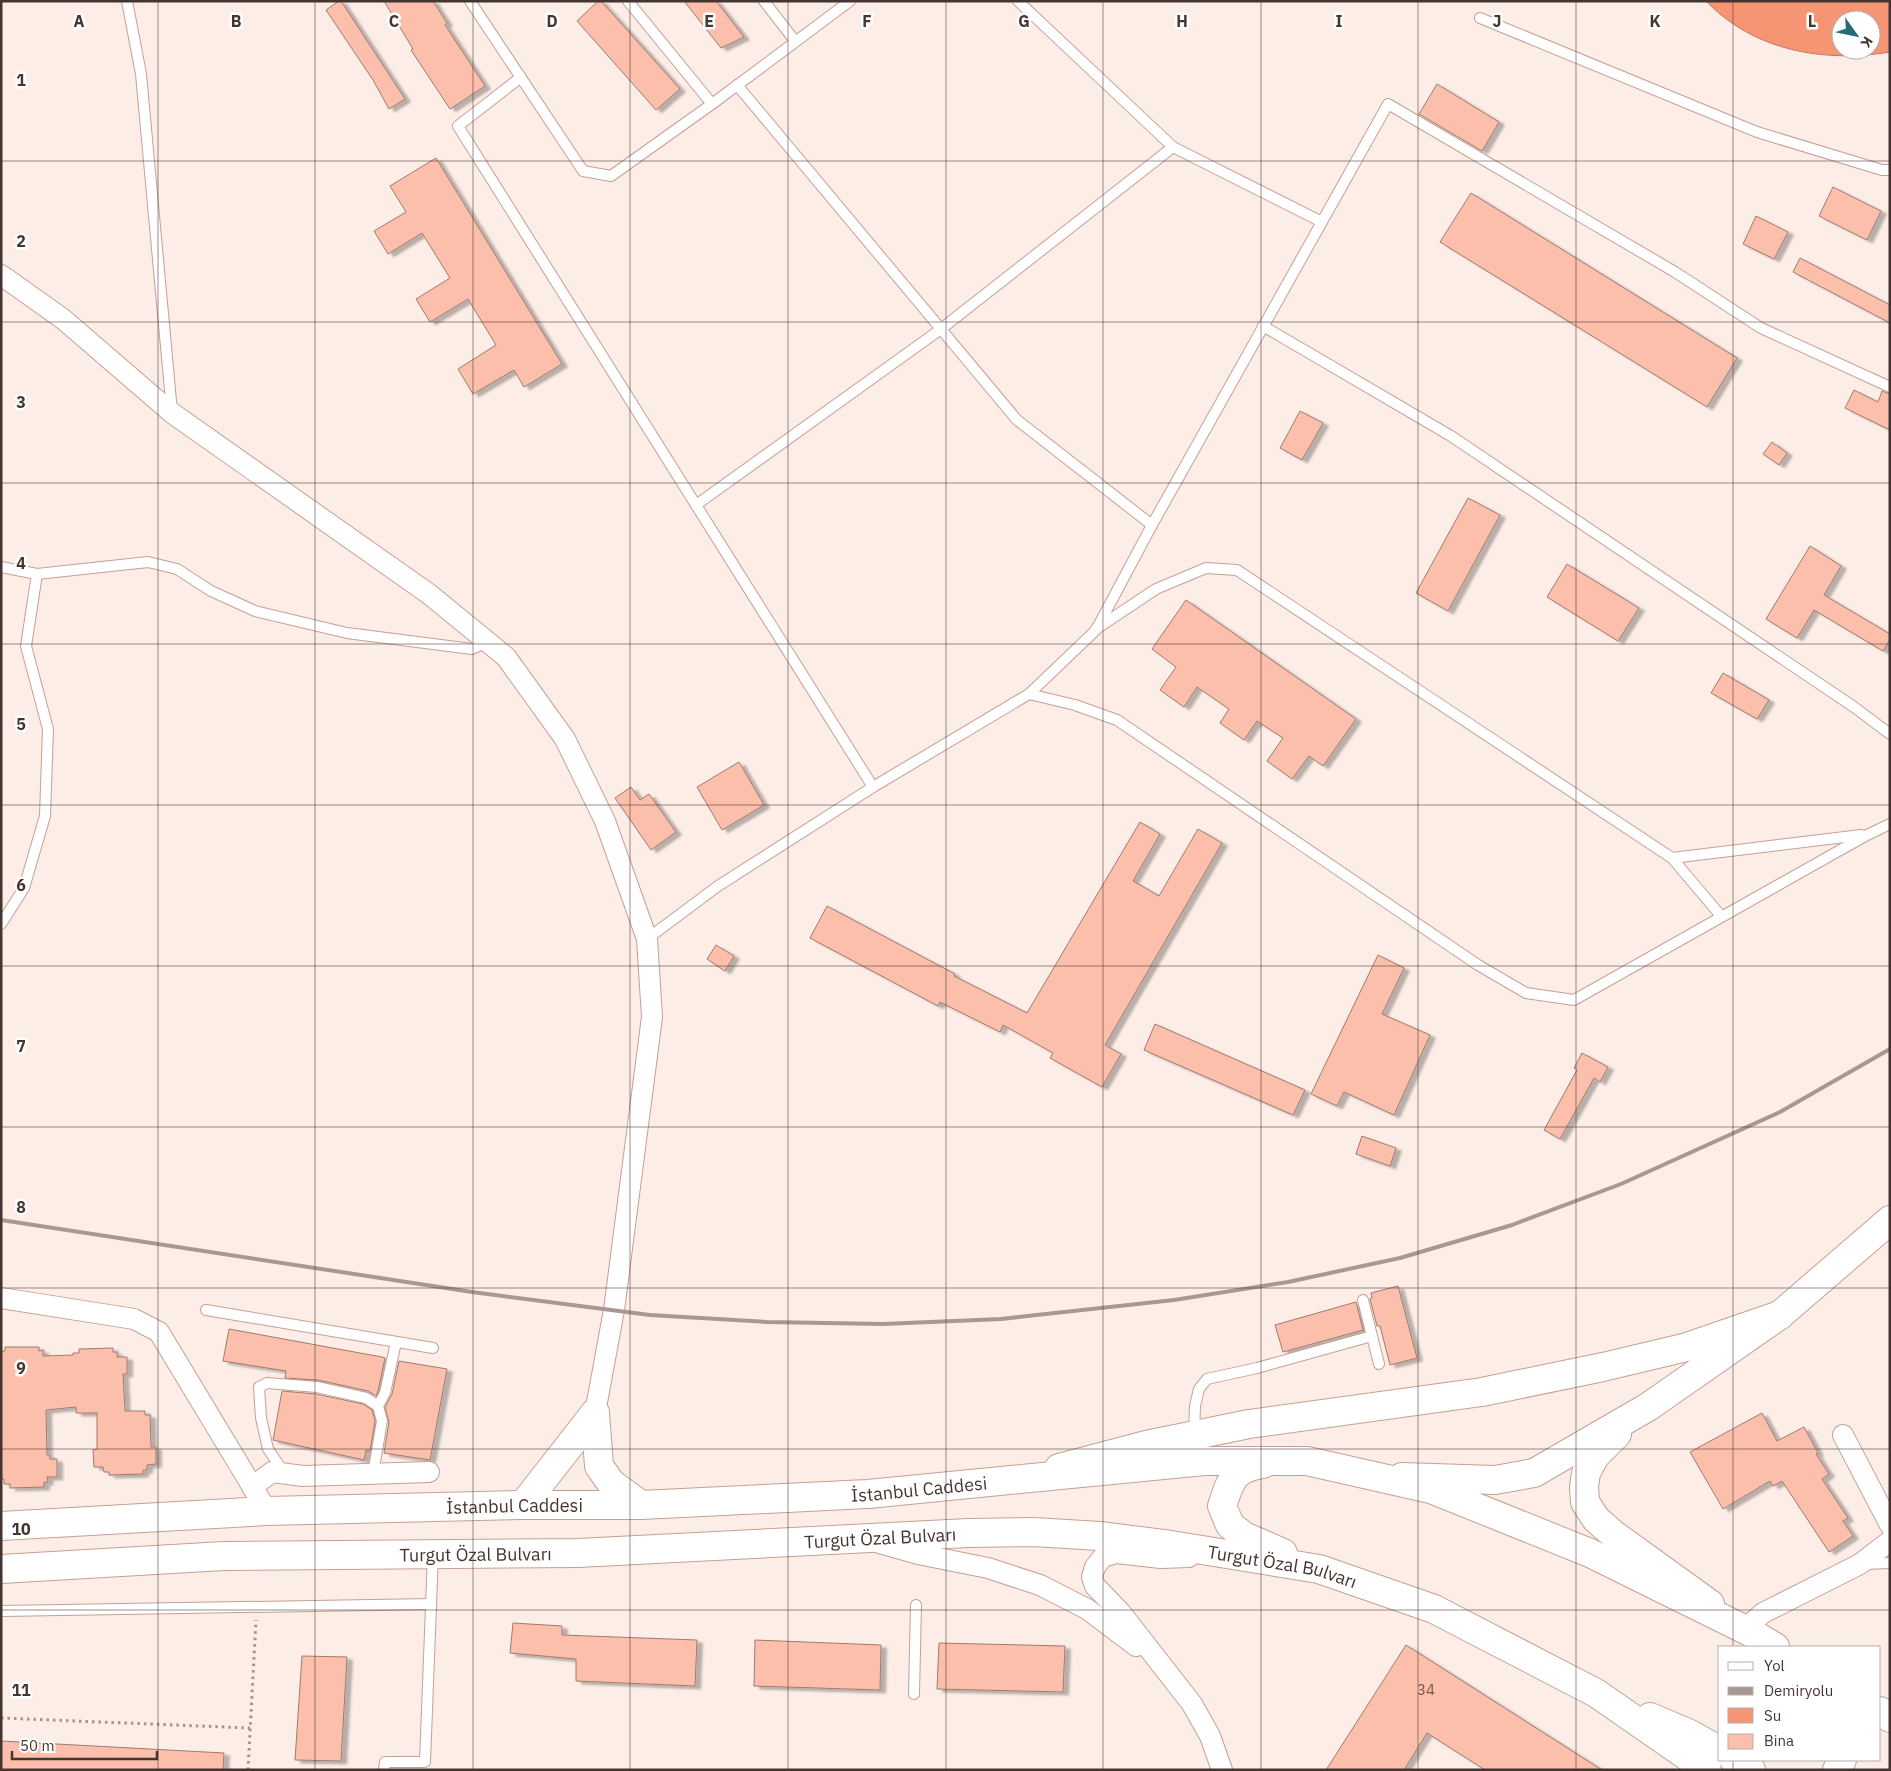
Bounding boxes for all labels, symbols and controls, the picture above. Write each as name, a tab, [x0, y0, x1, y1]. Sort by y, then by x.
north arrow	[1831, 10, 1881, 60]
text: A	[74, 11, 85, 31]
text: B	[231, 11, 242, 31]
text: C	[389, 11, 399, 31]
text: D	[546, 11, 558, 31]
text: E	[704, 11, 714, 31]
text: F	[862, 11, 872, 31]
text: G	[1018, 11, 1030, 31]
text: H	[1176, 11, 1188, 31]
text: I	[1336, 11, 1343, 31]
text: J	[1493, 11, 1501, 31]
text: K	[1649, 11, 1661, 31]
text: L	[1808, 11, 1816, 31]
text: K	[1857, 33, 1877, 51]
text: 1	[16, 70, 26, 90]
text: 2	[16, 231, 26, 251]
text: 3	[16, 392, 26, 412]
text: 4	[16, 553, 26, 573]
text: 5	[16, 714, 26, 734]
text: 6	[16, 875, 26, 895]
text: 7	[16, 1036, 26, 1056]
text: 8	[16, 1197, 26, 1217]
text: 9	[16, 1358, 26, 1378]
street label: İstanbul Caddesi	[850, 1471, 988, 1506]
street label: İstanbul Caddesi	[446, 1494, 583, 1518]
text: 10	[11, 1519, 31, 1539]
street label: Turgut Özal Bulvarı	[804, 1522, 957, 1553]
street label: Turgut Özal Bulvarı	[1206, 1540, 1360, 1593]
street label: Turgut Özal Bulvarı	[399, 1542, 552, 1566]
legend	[1718, 1646, 1881, 1761]
text: Yol	[1764, 1656, 1785, 1675]
text: 11	[11, 1680, 31, 1700]
house number: 34	[1417, 1680, 1435, 1699]
text: Demiryolu	[1764, 1681, 1833, 1700]
text: Su	[1764, 1706, 1781, 1725]
scale bar	[12, 1728, 158, 1760]
text: Bina	[1764, 1731, 1794, 1750]
text: 50 m	[20, 1736, 55, 1755]

